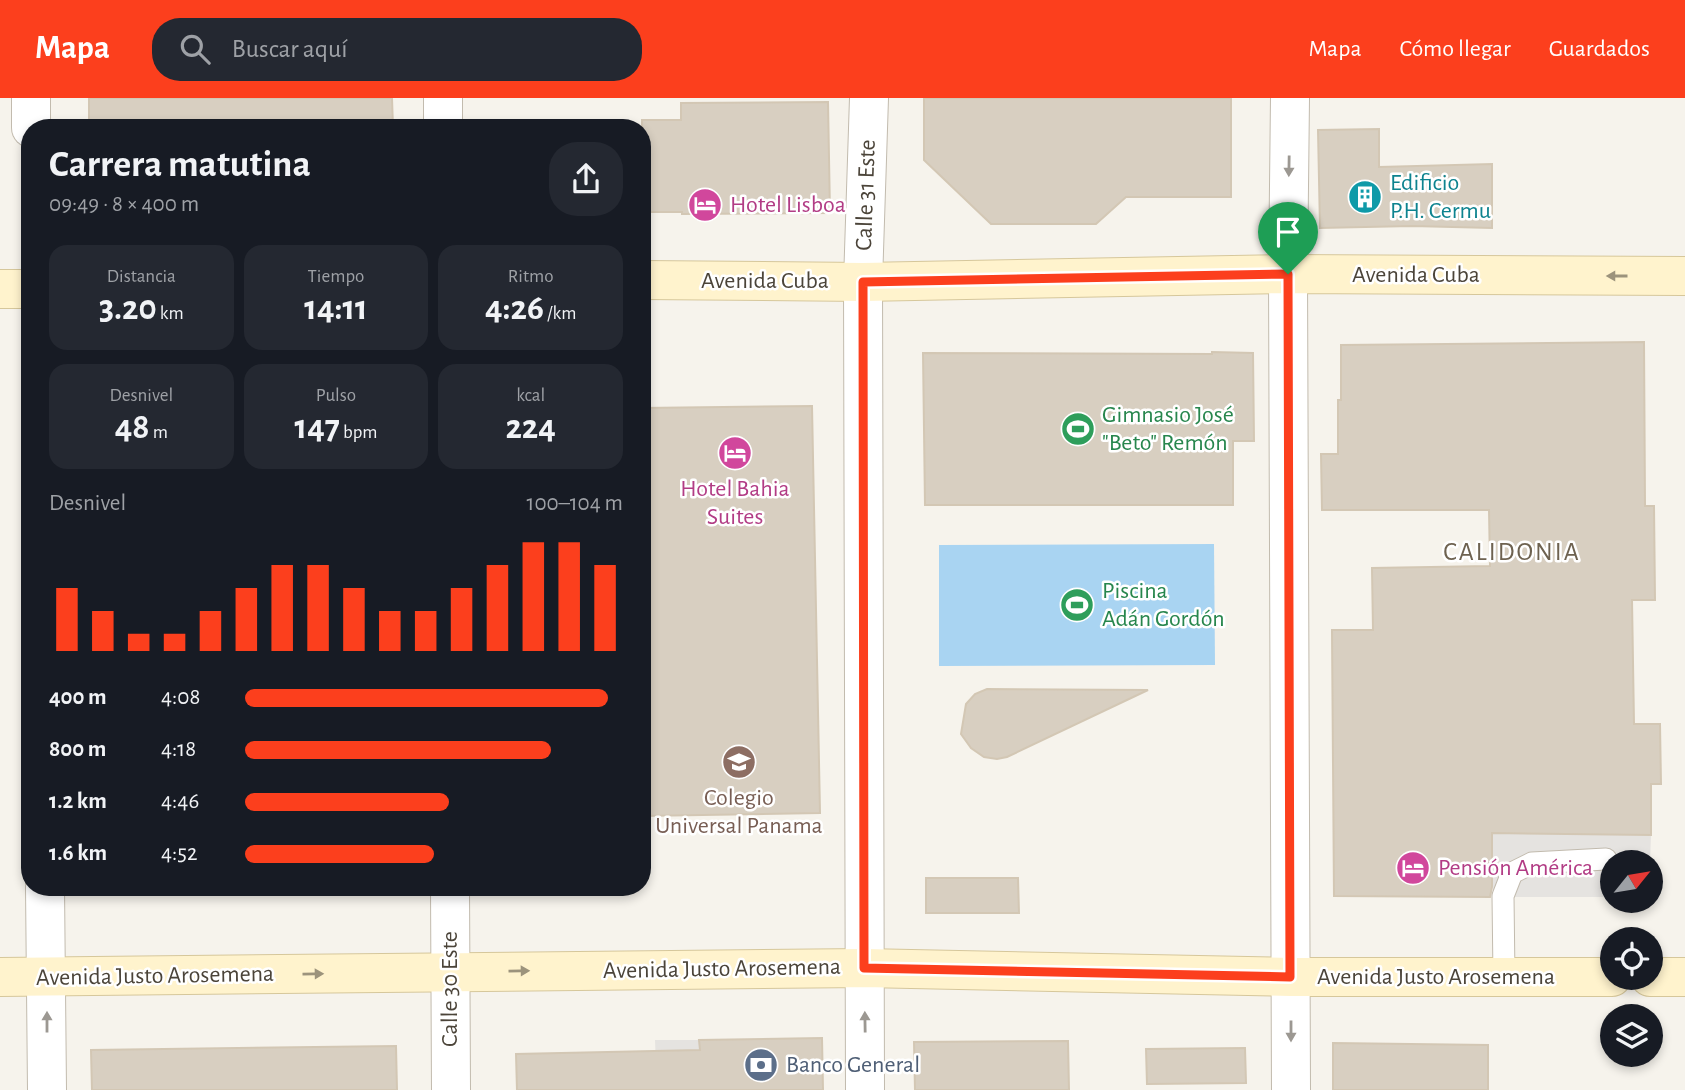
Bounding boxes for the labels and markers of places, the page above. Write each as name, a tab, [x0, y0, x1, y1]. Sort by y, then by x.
place label: Edificio P.H. Cermu	[1390, 171, 1491, 223]
building icon: Edificio P.H. Cermu	[1346, 178, 1384, 216]
hotel icon: Hotel Lisboa	[686, 186, 724, 224]
place label: Hotel Lisboa	[730, 193, 846, 217]
pin	[1258, 202, 1318, 274]
place label: Gimnasio José "Beto" Remón	[1102, 403, 1234, 455]
sports icon: Gimnasio José "Beto" Remón	[1059, 410, 1097, 448]
hotel icon: Hotel Bahia Suites	[716, 434, 754, 472]
place label: Hotel Bahia Suites	[680, 477, 790, 529]
place label: Piscina Adán Gordón	[1102, 579, 1225, 631]
sports icon: Piscina Adán Gordón	[1058, 586, 1096, 624]
school or university icon: Colegio Universal Panama	[720, 743, 758, 781]
place label: Colegio Universal Panama	[655, 786, 823, 838]
hotel icon: Pensión América	[1394, 849, 1432, 887]
place label: Pensión América	[1438, 856, 1593, 880]
bank icon: Banco General	[742, 1046, 780, 1084]
place label: Banco General	[786, 1053, 920, 1077]

